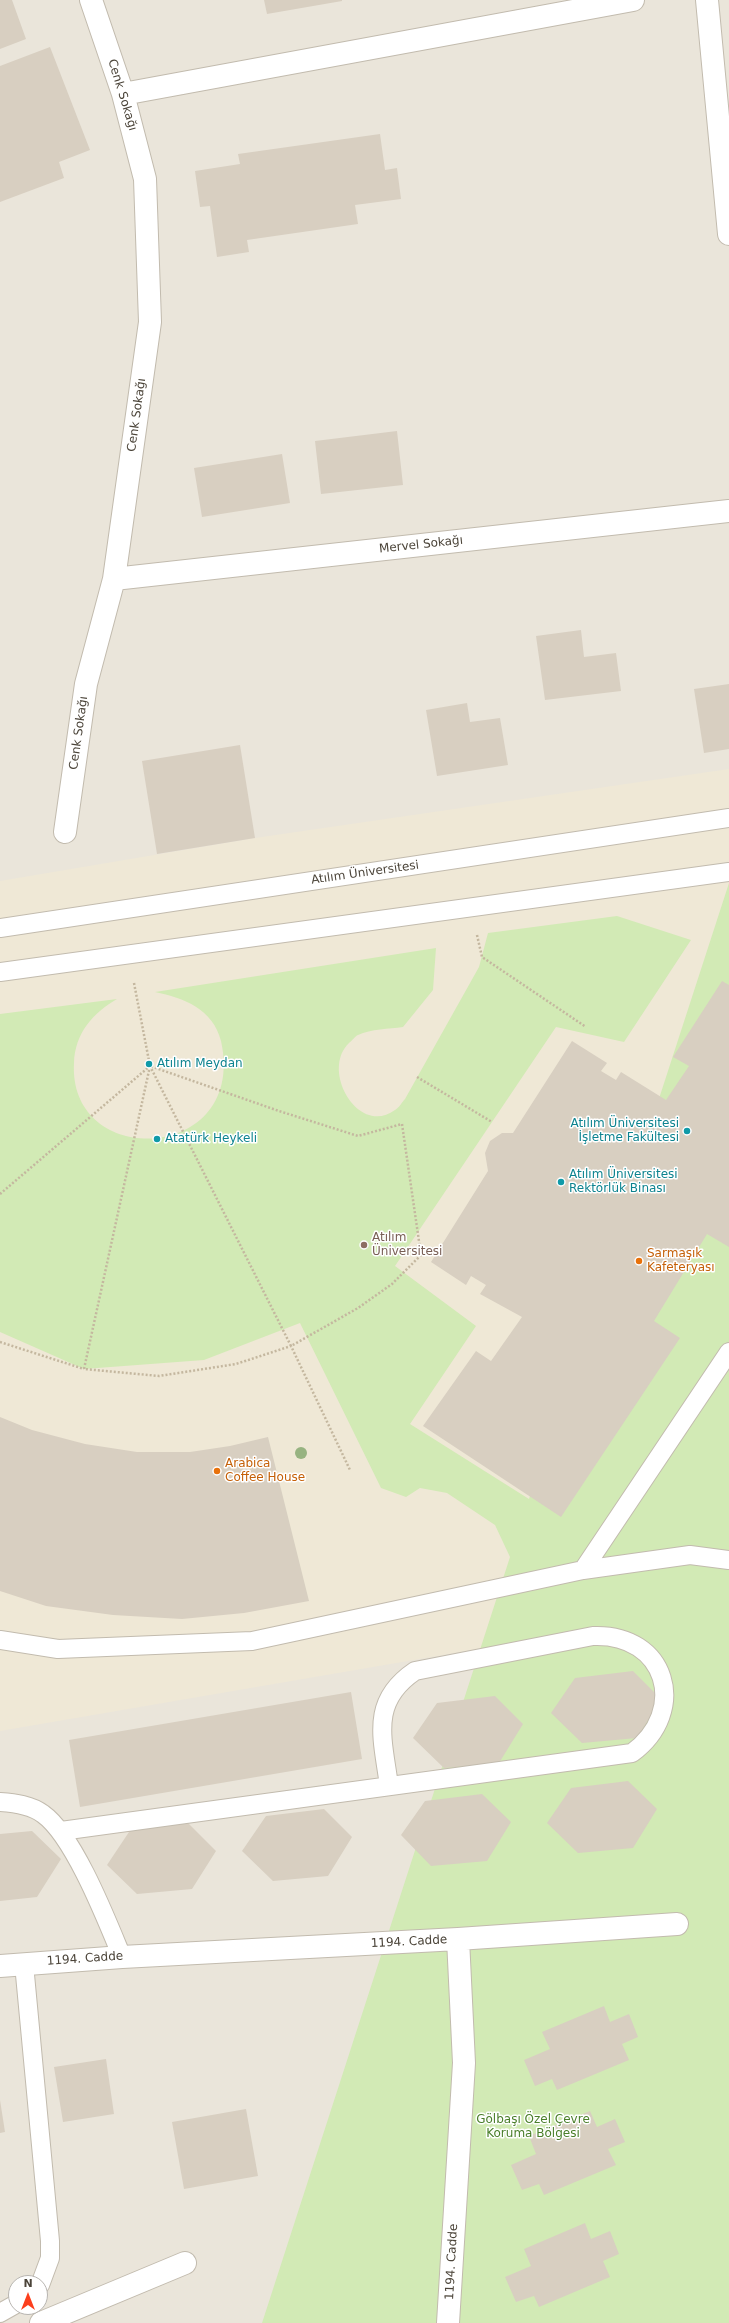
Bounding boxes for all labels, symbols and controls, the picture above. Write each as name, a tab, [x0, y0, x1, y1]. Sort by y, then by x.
street label: Cenk Sokağı	[104, 57, 140, 133]
street label: Cenk Sokağı	[125, 377, 149, 453]
street label: Mervel Sokağı	[378, 533, 464, 557]
street label: Cenk Sokağı	[67, 695, 91, 771]
street label: Atılım Üniversitesi	[310, 858, 420, 888]
place label: Atılım Meydan	[157, 1057, 243, 1071]
marker: Atılım Meydan	[144, 1059, 154, 1069]
place label: Atılım Üniversitesi İşletme Fakültesi	[570, 1117, 679, 1145]
marker: Atılım Üniversitesi İşletme Fakültesi	[682, 1126, 692, 1136]
place label: Atatürk Heykeli	[165, 1132, 257, 1146]
marker: Atatürk Heykeli	[152, 1134, 162, 1144]
place label: Atılım Üniversitesi Rektörlük Binası	[569, 1168, 678, 1196]
marker: Atılım Üniversitesi Rektörlük Binası	[556, 1177, 566, 1187]
place label: Atılım Üniversitesi	[372, 1231, 442, 1259]
marker: Atılım Üniversitesi	[359, 1240, 369, 1250]
place label: Sarmaşık Kafeteryası	[647, 1247, 715, 1275]
marker: Sarmaşık Kafeteryası	[634, 1256, 644, 1266]
place label: Arabica Coffee House	[225, 1457, 305, 1485]
marker: Arabica Coffee House	[212, 1466, 222, 1476]
street label: 1194. Cadde	[370, 1933, 448, 1951]
street label: 1194. Cadde	[46, 1949, 124, 1969]
park label: Gölbaşı Özel Çevre Koruma Bölgesi	[476, 2113, 590, 2141]
street label: 1194. Cadde	[443, 2223, 461, 2301]
north arrow	[8, 2275, 48, 2315]
text: N	[23, 2277, 33, 2290]

